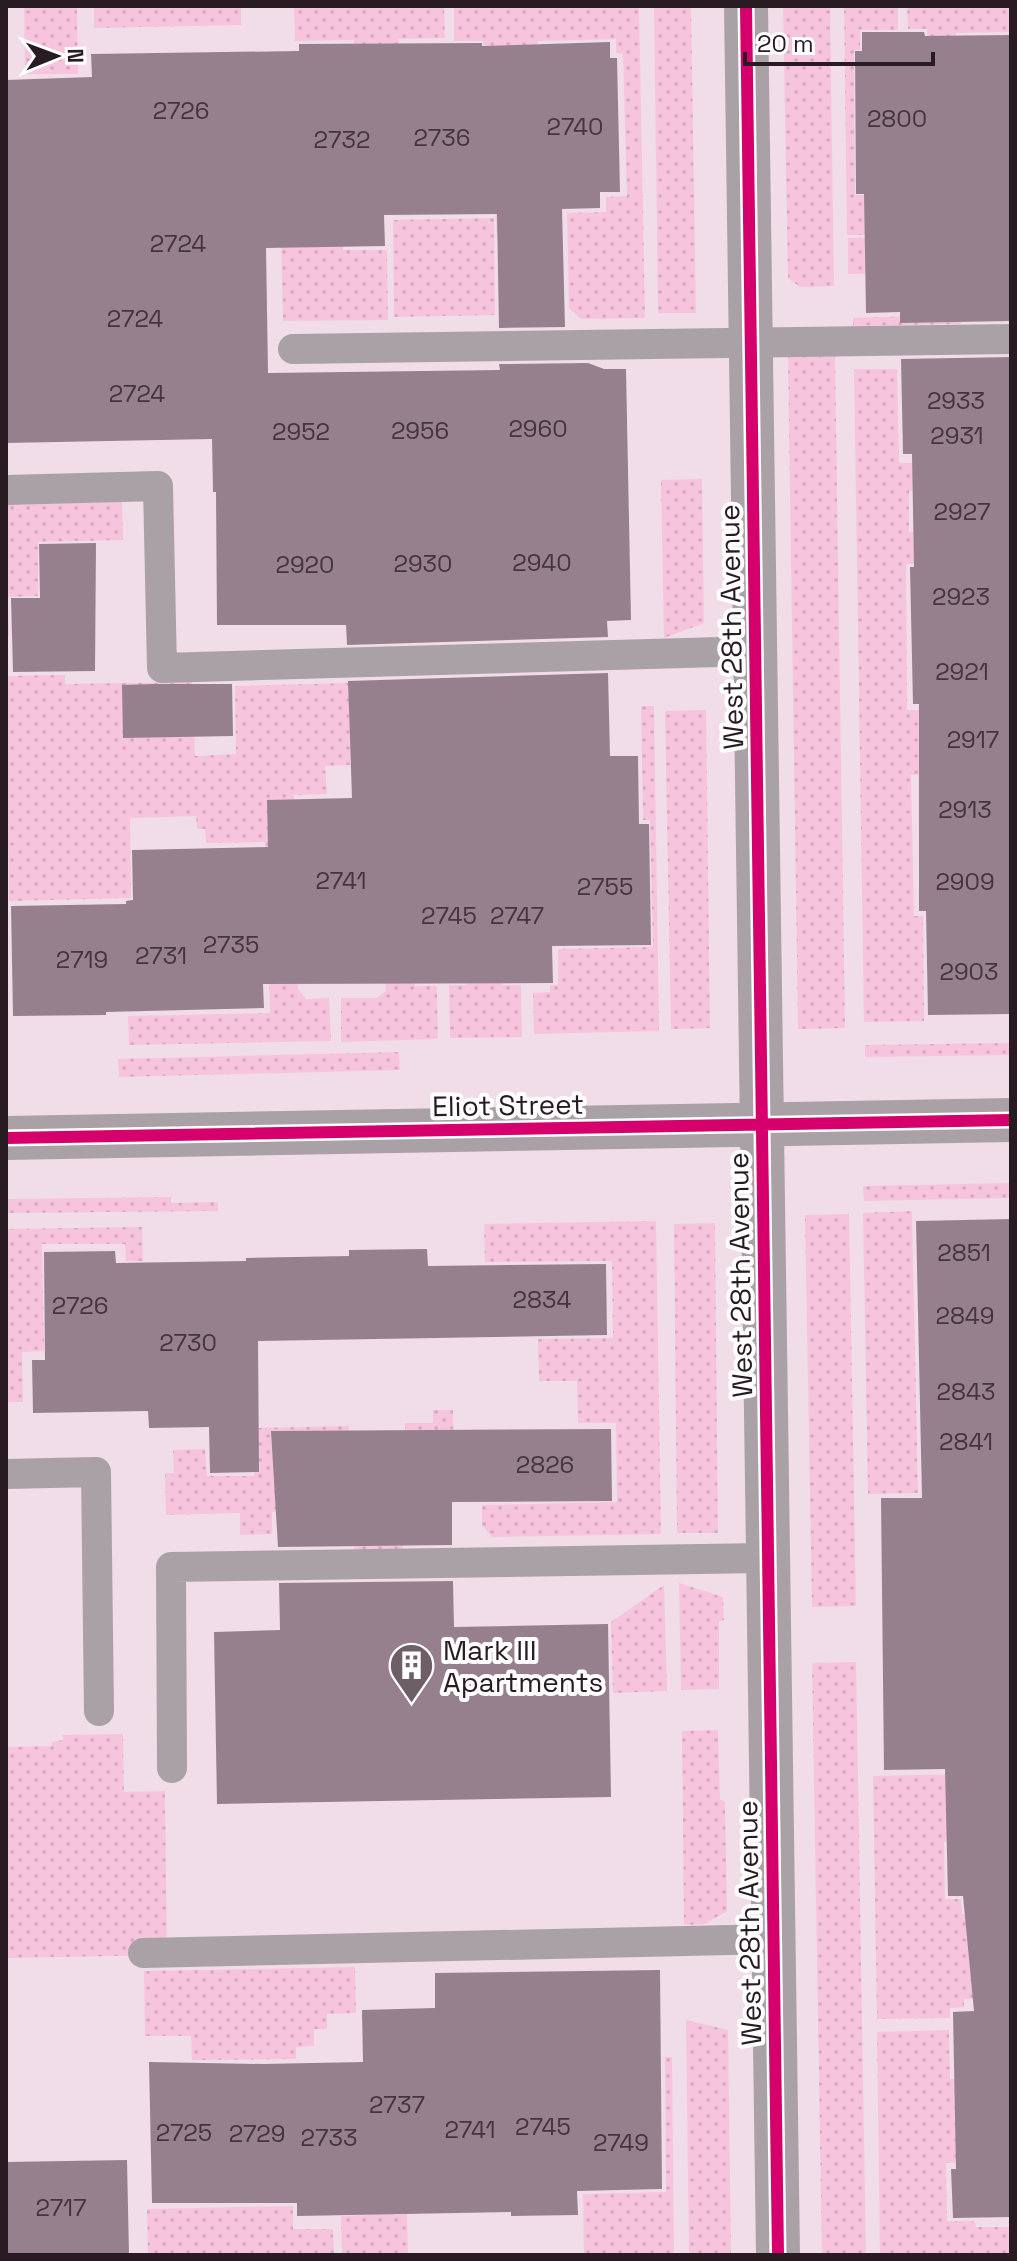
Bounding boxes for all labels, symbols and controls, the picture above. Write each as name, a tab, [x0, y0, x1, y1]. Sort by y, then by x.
north arrow	[16, 16, 96, 96]
scale bar	[745, 16, 933, 66]
text: 20 m	[757, 28, 814, 59]
text: N	[62, 48, 90, 63]
house number: 2726	[153, 95, 209, 126]
house number: 2800	[867, 103, 927, 134]
house number: 2740	[547, 111, 603, 142]
house number: 2736	[413, 122, 471, 153]
house number: 2732	[314, 124, 370, 155]
house number: 2724	[150, 228, 206, 259]
house number: 2724	[107, 303, 163, 334]
house number: 2724	[109, 378, 165, 409]
house number: 2933	[927, 385, 985, 416]
house number: 2960	[508, 413, 568, 444]
house number: 2956	[391, 415, 449, 446]
house number: 2952	[272, 416, 330, 447]
house number: 2931	[930, 420, 984, 451]
house number: 2927	[934, 496, 990, 527]
street label: West 28th Avenue	[711, 504, 751, 750]
house number: 2940	[512, 547, 572, 578]
house number: 2930	[394, 548, 452, 579]
house number: 2920	[276, 549, 334, 580]
house number: 2923	[932, 581, 990, 612]
house number: 2921	[935, 656, 989, 687]
house number: 2917	[947, 724, 999, 755]
house number: 2913	[938, 794, 992, 825]
house number: 2741	[316, 865, 366, 896]
house number: 2909	[935, 866, 995, 897]
house number: 2755	[577, 871, 633, 902]
house number: 2745	[421, 900, 477, 931]
house number: 2747	[490, 900, 544, 931]
house number: 2735	[203, 929, 259, 960]
house number: 2731	[135, 940, 187, 971]
house number: 2719	[56, 944, 108, 975]
house number: 2903	[940, 956, 998, 987]
street label: Eliot Street	[432, 1086, 584, 1124]
street label: West 28th Avenue	[720, 1152, 760, 1398]
house number: 2851	[937, 1237, 991, 1268]
house number: 2834	[513, 1284, 571, 1315]
house number: 2726	[52, 1290, 108, 1321]
house number: 2849	[935, 1300, 995, 1331]
house number: 2730	[159, 1327, 217, 1358]
house number: 2843	[937, 1376, 995, 1407]
house number: 2841	[939, 1426, 993, 1457]
house number: 2826	[516, 1449, 574, 1480]
place label: Mark III Apartments	[443, 1632, 603, 1700]
building icon: Mark III Apartments	[388, 1642, 436, 1705]
street label: West 28th Avenue	[729, 1800, 769, 2046]
house number: 2737	[369, 2089, 425, 2120]
house number: 2745	[515, 2111, 571, 2142]
house number: 2741	[445, 2114, 495, 2145]
house number: 2725	[156, 2117, 212, 2148]
house number: 2729	[229, 2118, 285, 2149]
house number: 2733	[301, 2122, 357, 2153]
house number: 2749	[593, 2127, 649, 2158]
house number: 2717	[35, 2192, 87, 2223]

